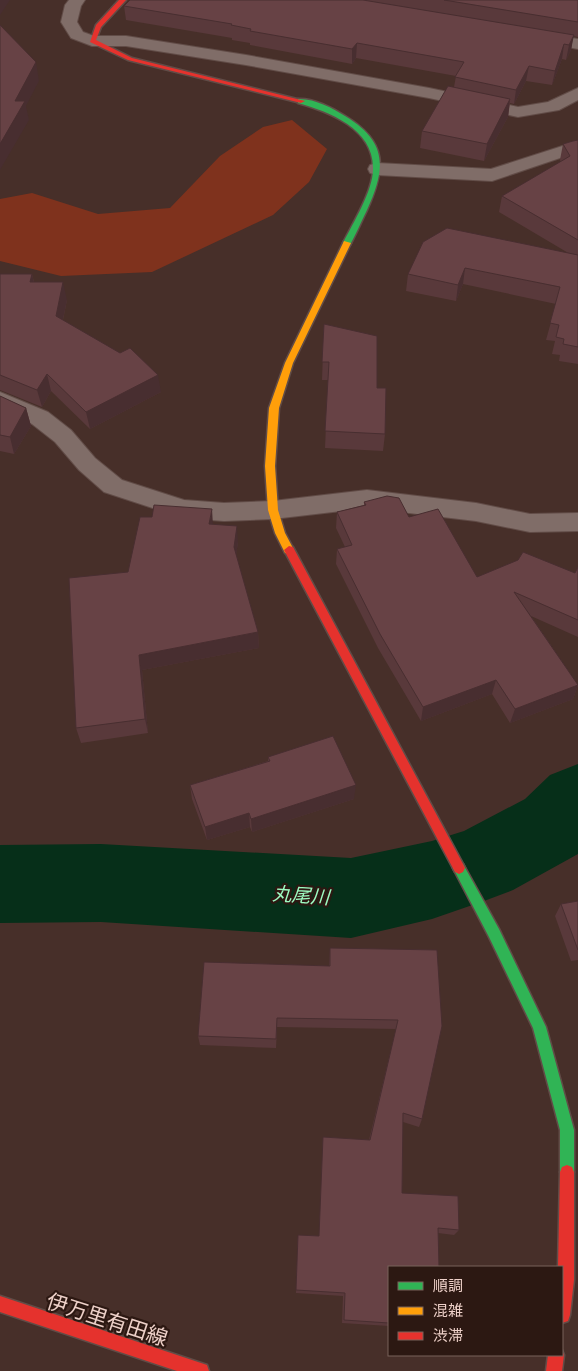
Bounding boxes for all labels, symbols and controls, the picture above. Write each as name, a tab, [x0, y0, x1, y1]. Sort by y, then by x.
water label: 丸尾川	[272, 881, 332, 909]
legend	[388, 1266, 563, 1356]
text: 順調	[433, 1276, 463, 1295]
street label: 伊万里有田線	[43, 1286, 172, 1352]
text: 混雑	[433, 1301, 463, 1320]
text: 渋滞	[433, 1326, 463, 1345]

